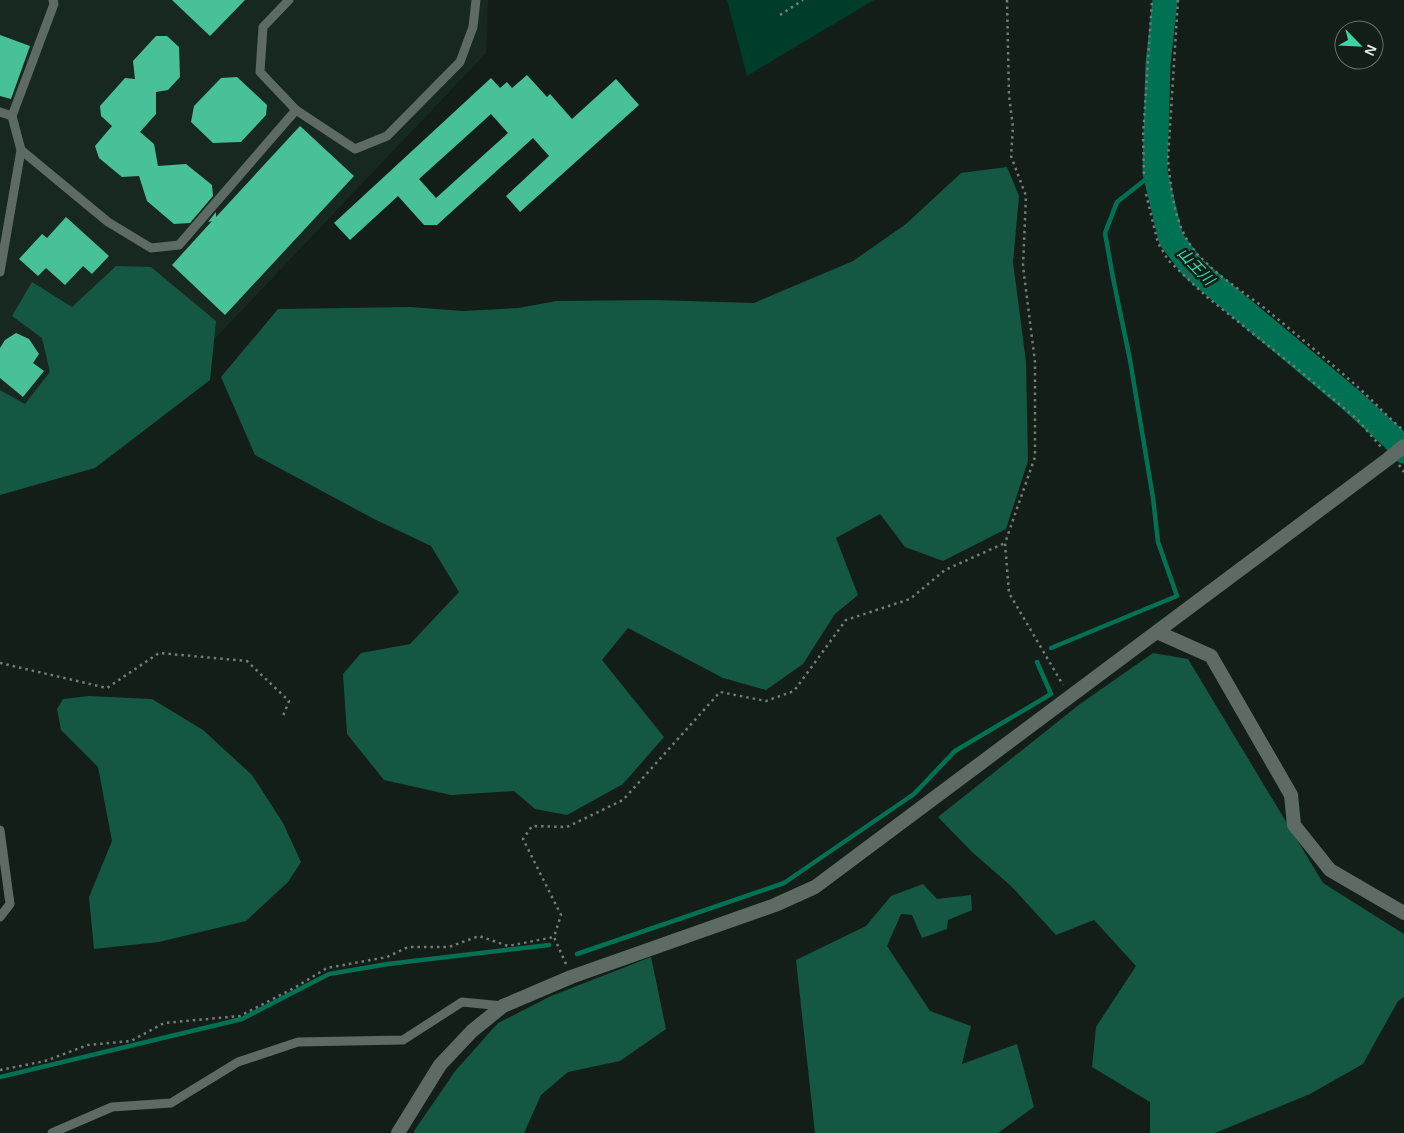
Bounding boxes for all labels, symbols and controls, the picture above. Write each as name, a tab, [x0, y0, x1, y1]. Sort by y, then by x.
north arrow	[1334, 20, 1384, 70]
text: N	[1362, 42, 1380, 58]
water label: 山王川	[1174, 244, 1219, 290]

